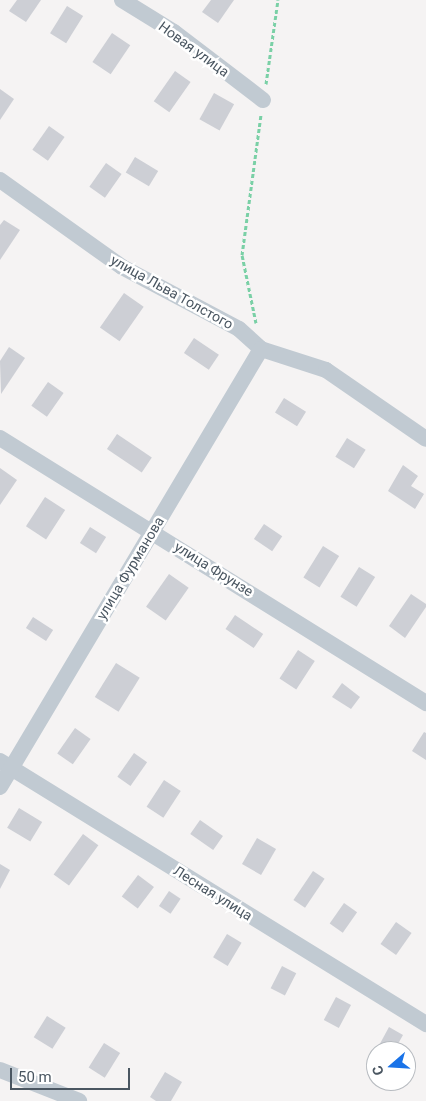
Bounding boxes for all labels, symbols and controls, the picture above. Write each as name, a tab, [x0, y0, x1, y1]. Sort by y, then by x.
street label: Новая улица	[155, 18, 233, 80]
street label: улица Льва Толстого	[108, 251, 236, 333]
street label: улица Фурманова	[93, 514, 167, 622]
street label: улица Фрунзе	[172, 538, 256, 600]
street label: Лесная улица	[170, 862, 256, 924]
north arrow	[366, 1041, 416, 1091]
scale bar	[12, 1058, 132, 1090]
text: С	[369, 1064, 387, 1078]
text: 50 m	[18, 1068, 52, 1086]

